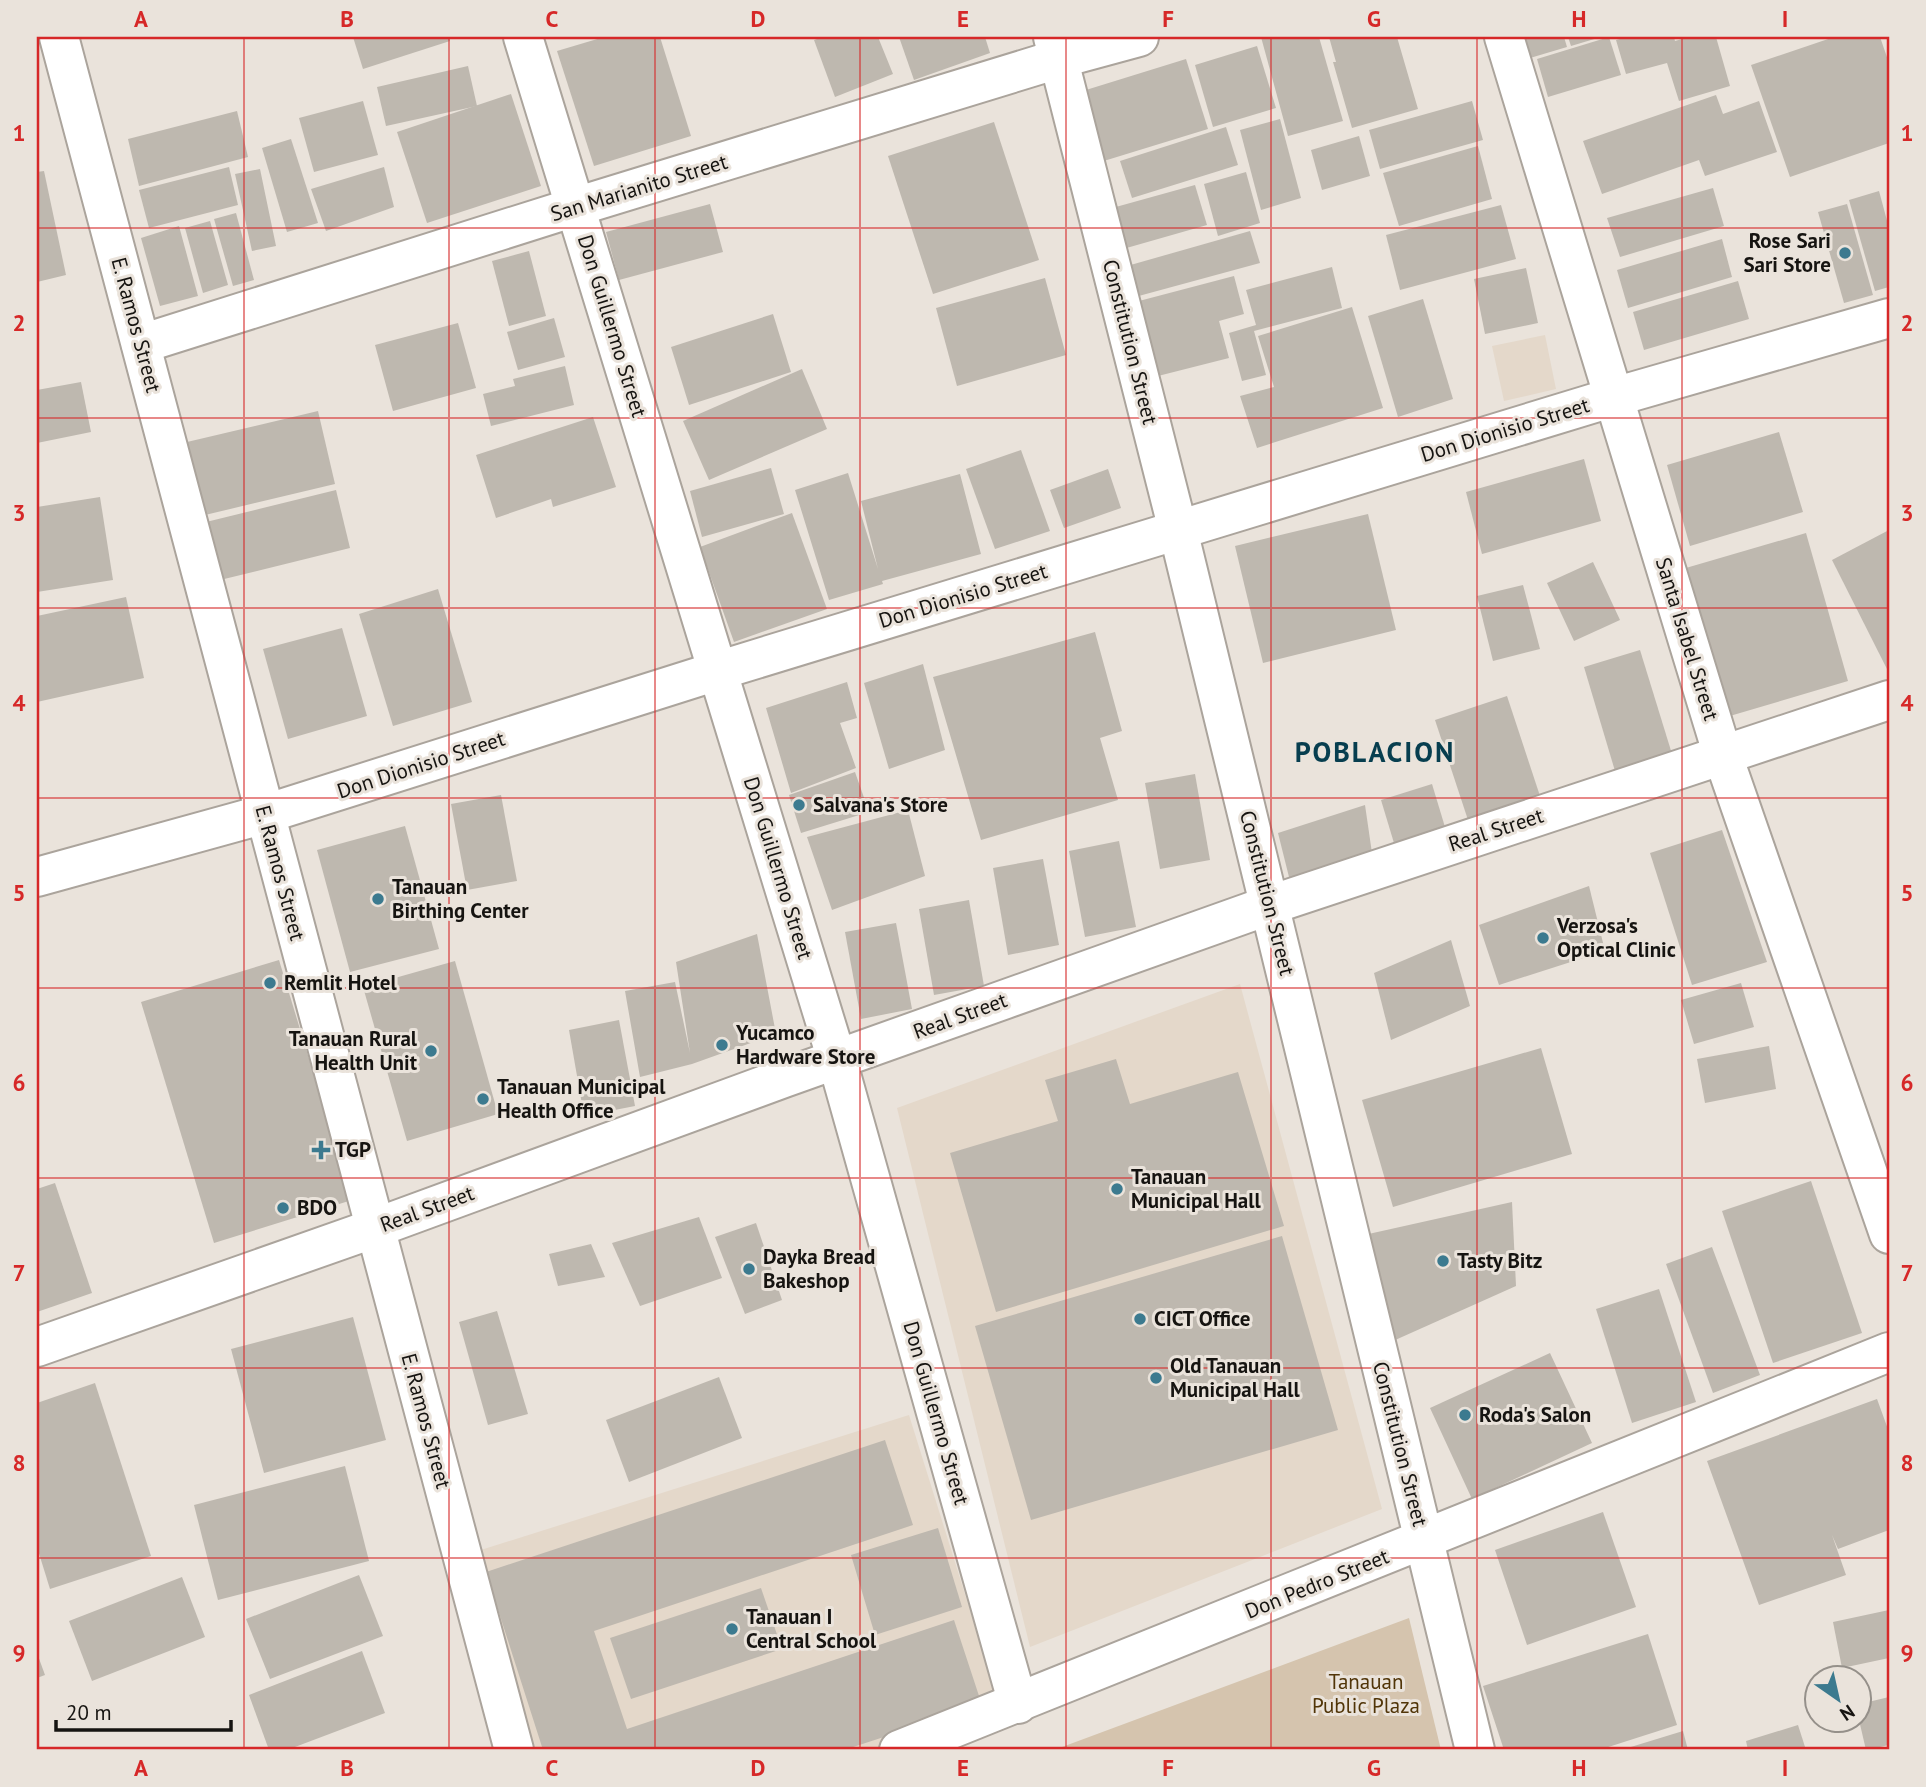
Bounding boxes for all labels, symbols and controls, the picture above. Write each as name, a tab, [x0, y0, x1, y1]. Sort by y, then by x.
text: A	[134, 4, 148, 33]
text: B	[340, 4, 354, 33]
text: C	[546, 4, 559, 33]
text: D	[751, 4, 765, 33]
text: E	[957, 4, 969, 33]
text: F	[1162, 4, 1174, 33]
text: G	[1367, 4, 1381, 33]
text: H	[1572, 4, 1586, 33]
text: I	[1782, 4, 1788, 33]
text: 1	[12, 118, 26, 147]
text: 1	[1900, 118, 1914, 147]
street label: San Marianito Street	[547, 148, 730, 227]
place label: Rose Sari Sari Store	[1743, 227, 1831, 278]
street label: Don Guillermo Street	[572, 231, 653, 420]
marker: Rose Sari Sari Store	[1837, 245, 1853, 261]
street label: E. Ramos Street	[105, 254, 167, 395]
street label: Constitution Street	[1097, 257, 1164, 427]
text: 2	[12, 308, 26, 337]
text: 2	[1900, 308, 1914, 337]
street label: Don Dionisio Street	[1417, 391, 1592, 468]
text: 3	[12, 498, 26, 527]
text: 3	[1900, 498, 1914, 527]
street label: Santa Isabel Street	[1650, 554, 1725, 724]
street label: Don Dionisio Street	[875, 557, 1050, 634]
text: 4	[12, 688, 26, 717]
text: 4	[1900, 688, 1914, 717]
street label: Don Dionisio Street	[334, 725, 508, 804]
district label: POBLACION	[1295, 733, 1455, 770]
street label: Don Guillermo Street	[738, 773, 819, 962]
place label: Salvana's Store	[813, 791, 948, 818]
marker: Salvana's Store	[791, 797, 807, 813]
street label: E. Ramos Street	[249, 802, 311, 943]
street label: Real Street	[1445, 802, 1547, 857]
street label: Constitution Street	[1234, 808, 1301, 978]
place label: Tanauan Birthing Center	[392, 873, 529, 924]
text: 5	[12, 878, 26, 907]
text: 5	[1900, 878, 1914, 907]
marker: Tanauan Birthing Center	[370, 891, 386, 907]
place label: Verzosa's Optical Clinic	[1556, 912, 1676, 963]
marker: Verzosa's Optical Clinic	[1535, 930, 1551, 946]
place label: Remlit Hotel	[284, 969, 398, 996]
marker: Remlit Hotel	[262, 975, 278, 991]
street label: Real Street	[909, 986, 1010, 1045]
place label: Yucamco Hardware Store	[735, 1019, 875, 1070]
place label: Tanauan Rural Health Unit	[289, 1025, 418, 1076]
marker: Yucamco Hardware Store	[714, 1037, 730, 1053]
marker: Tanauan Rural Health Unit	[423, 1043, 439, 1059]
text: 6	[12, 1068, 26, 1097]
text: 6	[1900, 1068, 1914, 1097]
place label: Tanauan Municipal Health Office	[497, 1073, 666, 1124]
marker: Tanauan Municipal Health Office	[475, 1091, 491, 1107]
place label: TGP	[335, 1136, 371, 1163]
marker: TGP	[313, 1142, 329, 1158]
place label: Tanauan Municipal Hall	[1131, 1163, 1261, 1214]
street label: Real Street	[376, 1179, 477, 1238]
marker: Tanauan Municipal Hall	[1109, 1181, 1125, 1197]
place label: BDO	[297, 1194, 337, 1221]
marker: BDO	[275, 1200, 291, 1216]
place label: Dayka Bread Bakeshop	[763, 1243, 875, 1294]
place label: Tasty Bitz	[1457, 1247, 1542, 1274]
marker: Tasty Bitz	[1435, 1253, 1451, 1269]
text: 7	[12, 1258, 26, 1287]
text: 7	[1900, 1258, 1914, 1287]
marker: Dayka Bread Bakeshop	[741, 1261, 757, 1277]
place label: CICT Office	[1154, 1305, 1251, 1332]
marker: CICT Office	[1132, 1311, 1148, 1327]
street label: Don Guillermo Street	[897, 1318, 976, 1508]
street label: E. Ramos Street	[395, 1350, 457, 1491]
place label: Old Tanauan Municipal Hall	[1170, 1352, 1300, 1403]
street label: Constitution Street	[1367, 1359, 1434, 1529]
marker: Old Tanauan Municipal Hall	[1148, 1370, 1164, 1386]
place label: Roda's Salon	[1479, 1401, 1591, 1428]
marker: Roda's Salon	[1457, 1407, 1473, 1423]
text: 8	[12, 1448, 26, 1477]
text: 8	[1900, 1448, 1914, 1477]
street label: Don Pedro Street	[1241, 1542, 1393, 1625]
place label: Tanauan I Central School	[746, 1603, 877, 1654]
marker: Tanauan I Central School	[724, 1621, 740, 1637]
text: 9	[12, 1638, 26, 1667]
text: 9	[1900, 1638, 1914, 1667]
north arrow	[1804, 1664, 1874, 1734]
park label: Tanauan Public Plaza	[1312, 1668, 1420, 1719]
scale bar	[56, 1689, 231, 1733]
text: 20 m	[66, 1699, 112, 1726]
text: N	[1836, 1700, 1859, 1727]
text: A	[134, 1753, 148, 1782]
text: B	[340, 1753, 354, 1782]
text: C	[546, 1753, 559, 1782]
text: D	[751, 1753, 765, 1782]
text: E	[957, 1753, 969, 1782]
text: F	[1162, 1753, 1174, 1782]
text: G	[1367, 1753, 1381, 1782]
text: H	[1572, 1753, 1586, 1782]
text: I	[1782, 1753, 1788, 1782]

